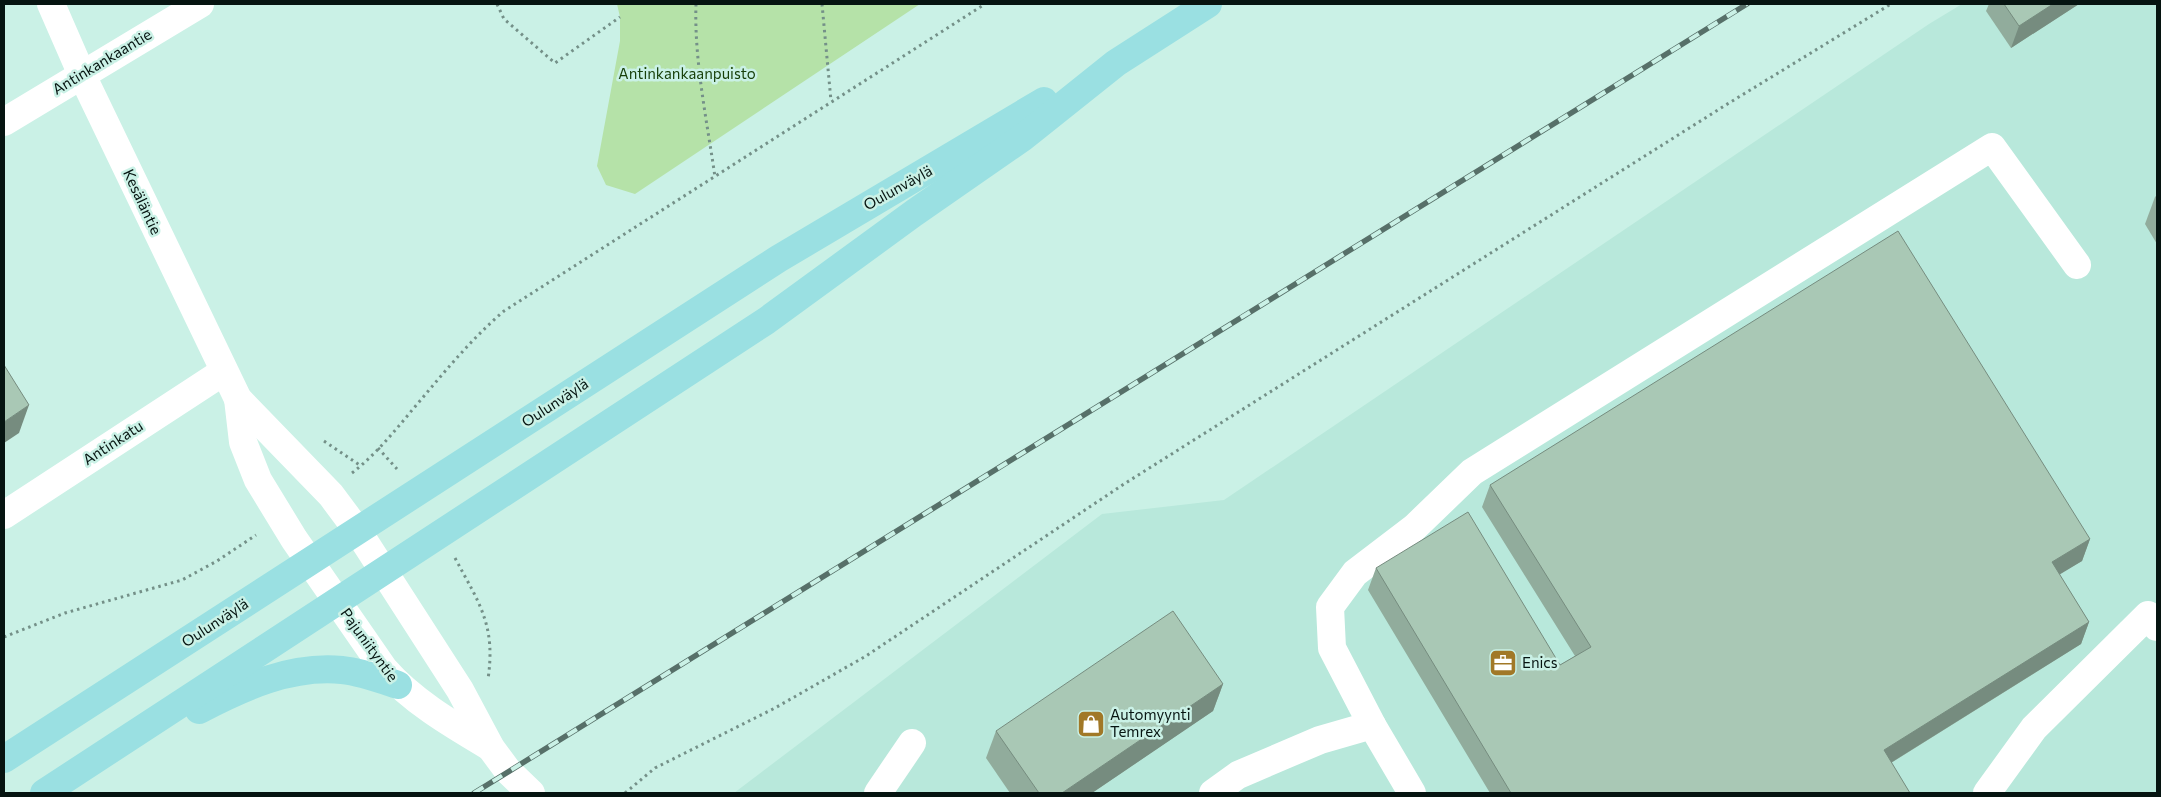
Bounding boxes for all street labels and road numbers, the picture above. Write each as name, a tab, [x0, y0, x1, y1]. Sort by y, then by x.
street label: Antinkankaantie	[49, 24, 154, 98]
street label: Oulunväylä	[860, 161, 935, 213]
street label: Kesäläntie	[120, 166, 166, 237]
street label: Oulunväylä	[518, 374, 591, 430]
street label: Antinkatu	[79, 416, 146, 468]
street label: Oulunväylä	[178, 594, 251, 650]
street label: Pajuniityntie	[337, 604, 402, 685]

